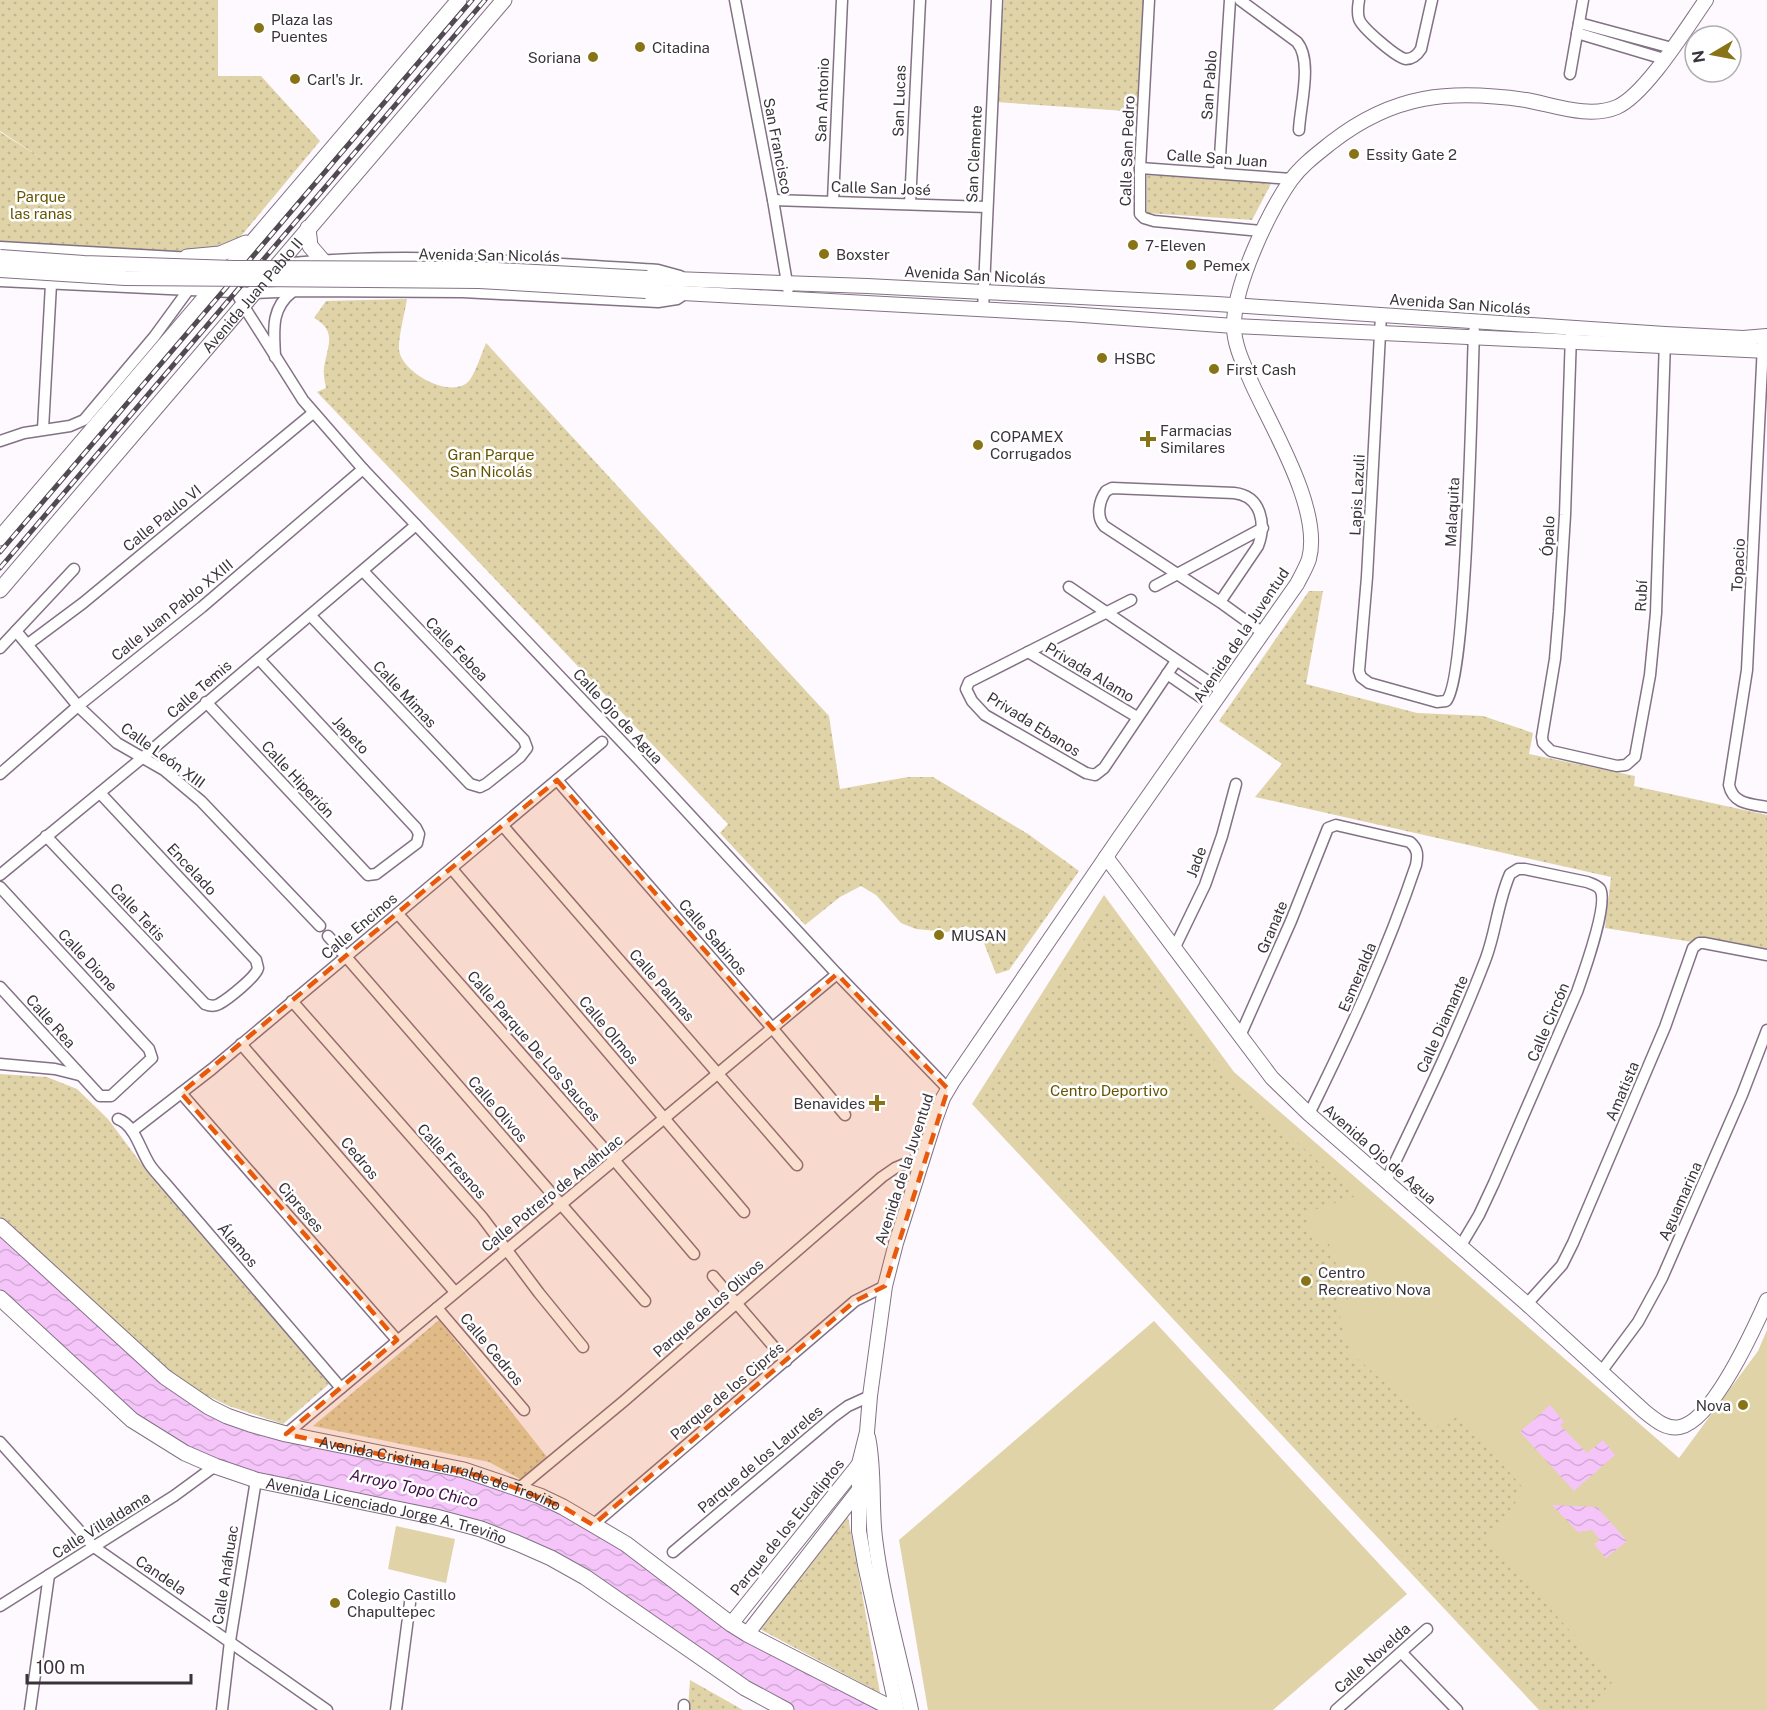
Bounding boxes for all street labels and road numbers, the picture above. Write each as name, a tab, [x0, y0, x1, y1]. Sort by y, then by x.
street label: San Pablo	[1198, 50, 1220, 120]
street label: San Antonio	[812, 57, 832, 143]
street label: San Lucas	[889, 65, 909, 137]
street label: Calle San Pedro	[1117, 95, 1137, 207]
street label: San Francisco	[760, 96, 796, 196]
street label: San Clemente	[963, 105, 985, 203]
street label: Calle San Juan	[1166, 146, 1268, 170]
street label: Calle San José	[831, 178, 931, 198]
street label: Avenida Juan Pablo II	[198, 234, 306, 356]
street label: Avenida San Nicolás	[418, 245, 560, 265]
street label: Avenida San Nicolás	[904, 263, 1046, 287]
street label: Avenida San Nicolás	[1389, 291, 1531, 317]
street label: Lapis Lazuli	[1346, 454, 1368, 536]
street label: Malaquita	[1442, 477, 1462, 547]
street label: Calle Paulo VI	[119, 481, 205, 555]
street label: Ópalo	[1537, 515, 1558, 557]
street label: Topacio	[1728, 538, 1748, 592]
street label: Calle Juan Pablo XXIII	[108, 556, 236, 664]
street label: Avenida de la Juventud	[1190, 565, 1292, 705]
street label: Rubí	[1632, 580, 1650, 612]
street label: Calle Febea	[422, 614, 492, 684]
street label: Privada Alamo	[1043, 639, 1137, 705]
street label: Calle Temis	[163, 656, 235, 722]
street label: Calle Mimas	[370, 657, 440, 731]
street label: Calle Ojo de Agua	[570, 665, 666, 767]
street label: Privada Ebanos	[984, 689, 1084, 759]
street label: Japeto	[329, 713, 373, 757]
street label: Calle León XIII	[118, 719, 208, 791]
street label: Calle Hiperión	[258, 737, 338, 821]
street label: Encelado	[164, 840, 220, 898]
street label: Jade	[1183, 844, 1209, 880]
street label: Calle Tetis	[107, 880, 169, 944]
street label: Calle Encinos	[318, 889, 400, 963]
street label: Calle Sabinos	[675, 896, 751, 978]
street label: Granate	[1253, 898, 1291, 956]
street label: Calle Dione	[55, 925, 121, 995]
street label: Esmeralda	[1335, 940, 1379, 1014]
street label: Calle Palmas	[626, 945, 698, 1025]
street label: Calle Parque De Los Sauces	[464, 967, 604, 1125]
street label: Calle Diamante	[1413, 973, 1471, 1075]
street label: Calle Circón	[1524, 980, 1572, 1064]
street label: Calle Rea	[23, 991, 79, 1051]
street label: Calle Olmos	[576, 993, 642, 1067]
street label: Amatista	[1602, 1059, 1642, 1123]
street label: Calle Olivos	[465, 1073, 531, 1145]
street label: Avenida de la Juventud	[871, 1091, 937, 1247]
street label: Avenida Ojo de Agua	[1320, 1101, 1440, 1207]
street label: Calle Fresnos	[414, 1120, 490, 1202]
street label: Calle Potrero de Anáhuac	[478, 1131, 626, 1255]
street label: Cedros	[338, 1134, 382, 1182]
street label: Aguamarina	[1655, 1159, 1705, 1243]
street label: Cipreses	[275, 1178, 327, 1236]
street label: Álamos	[214, 1220, 262, 1270]
street label: Parque de los Olivos	[650, 1256, 766, 1360]
street label: Calle Cedros	[457, 1310, 527, 1388]
street label: Parque de los Ciprés	[667, 1339, 787, 1443]
street label: Parque de los Laureles	[694, 1402, 826, 1516]
street label: Avenida Cristina Larralde de Treviño	[318, 1432, 564, 1513]
street label: Parque de los Eucaliptos	[727, 1455, 847, 1599]
street label: Avenida Licenciado Jorge A. Treviño	[264, 1474, 509, 1547]
street label: Calle Villaldama	[49, 1488, 153, 1562]
street label: Calle Anáhuac	[209, 1524, 241, 1626]
street label: Candela	[132, 1552, 190, 1598]
street label: Calle Novelda	[1331, 1620, 1413, 1696]

